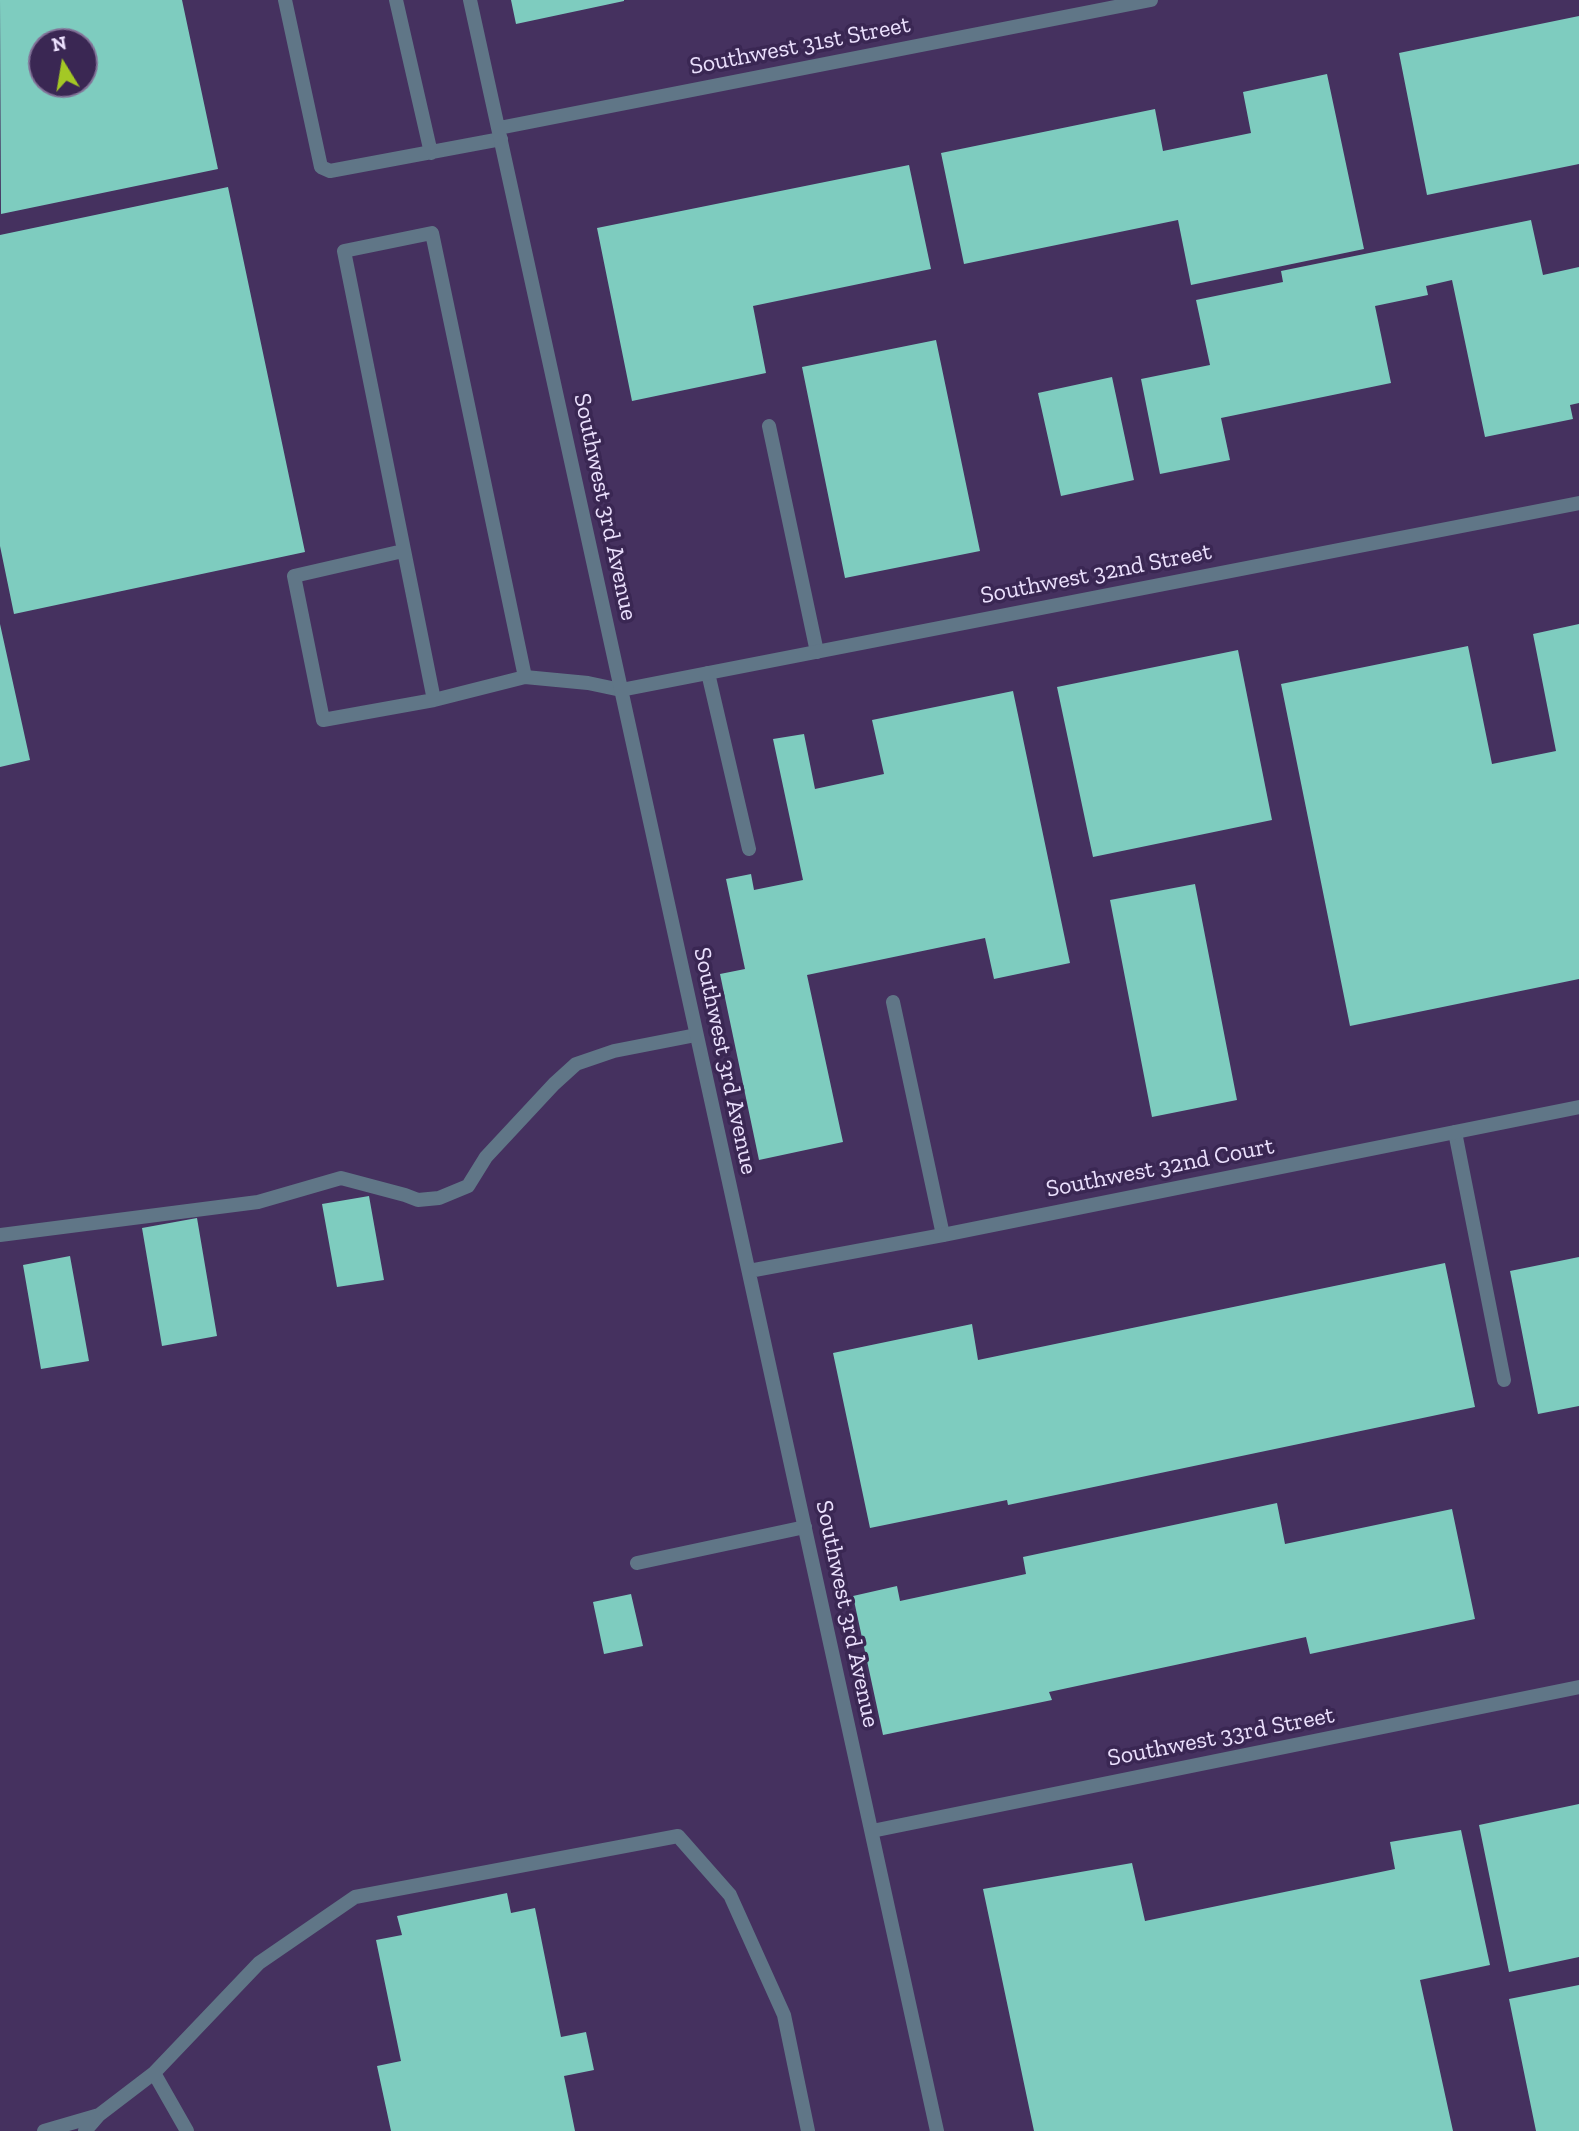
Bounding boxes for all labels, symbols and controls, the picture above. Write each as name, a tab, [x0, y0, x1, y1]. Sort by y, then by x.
street label: Southwest 31st Street	[687, 11, 913, 81]
north arrow	[28, 28, 98, 98]
text: N	[50, 31, 69, 57]
street label: Southwest 3rd Avenue	[567, 391, 643, 623]
street label: Southwest 32nd Street	[978, 537, 1214, 611]
street label: Southwest 3rd Avenue	[687, 945, 763, 1177]
street label: Southwest 32nd Court	[1044, 1132, 1276, 1204]
street label: Southwest 3rd Avenue	[809, 1498, 885, 1730]
street label: Southwest 33rd Street	[1105, 1701, 1337, 1773]

